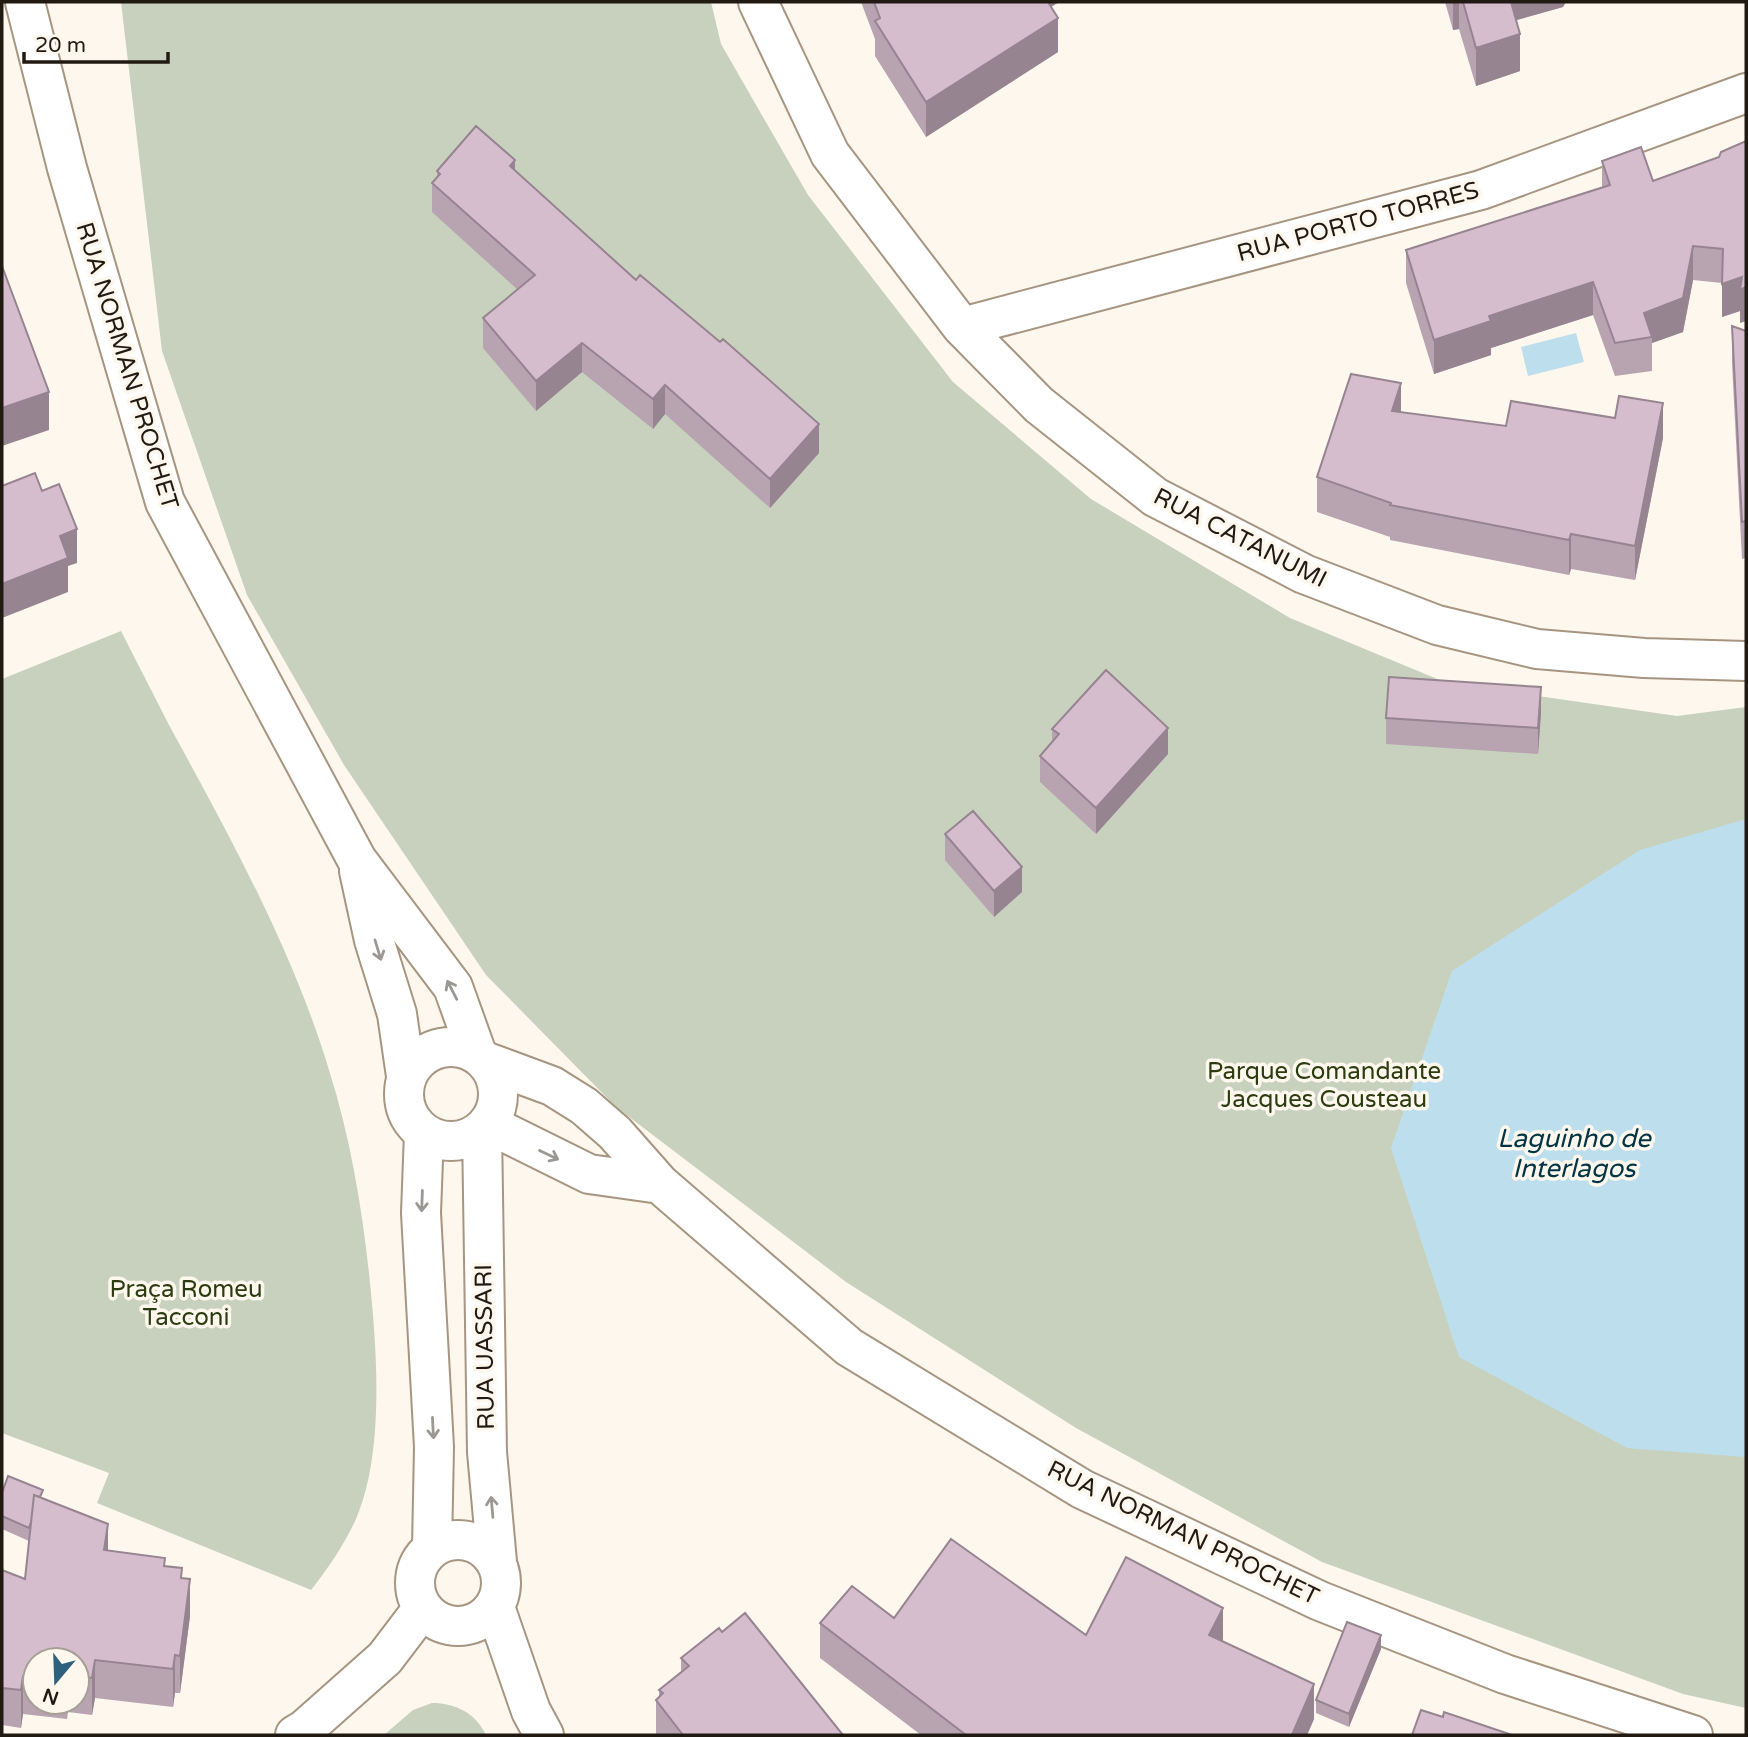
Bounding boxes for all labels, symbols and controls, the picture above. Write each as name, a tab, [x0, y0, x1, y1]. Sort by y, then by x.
scale bar	[24, 21, 168, 65]
text: 20 m	[35, 33, 86, 58]
street label: RUA PORTO TORRES	[1234, 176, 1482, 268]
street label: RUA NORMAN PROCHET	[69, 219, 185, 513]
street label: RUA CATANUMI	[1149, 482, 1331, 594]
one-way arrow	[372, 939, 385, 961]
one-way arrow	[445, 980, 459, 1001]
park label: Parque Comandante Jacques Cousteau	[1207, 1057, 1441, 1114]
water label: Laguinho de Interlagos	[1497, 1123, 1652, 1184]
one-way arrow	[538, 1149, 559, 1163]
one-way arrow	[415, 1189, 428, 1212]
street label: RUA UASSARI	[469, 1264, 501, 1430]
park label: Praça Romeu Tacconi	[109, 1275, 263, 1332]
one-way arrow	[427, 1417, 440, 1439]
street label: RUA NORMAN PROCHET	[1042, 1454, 1324, 1612]
one-way arrow	[485, 1496, 498, 1519]
north arrow	[21, 1646, 91, 1716]
text: N	[40, 1683, 62, 1709]

